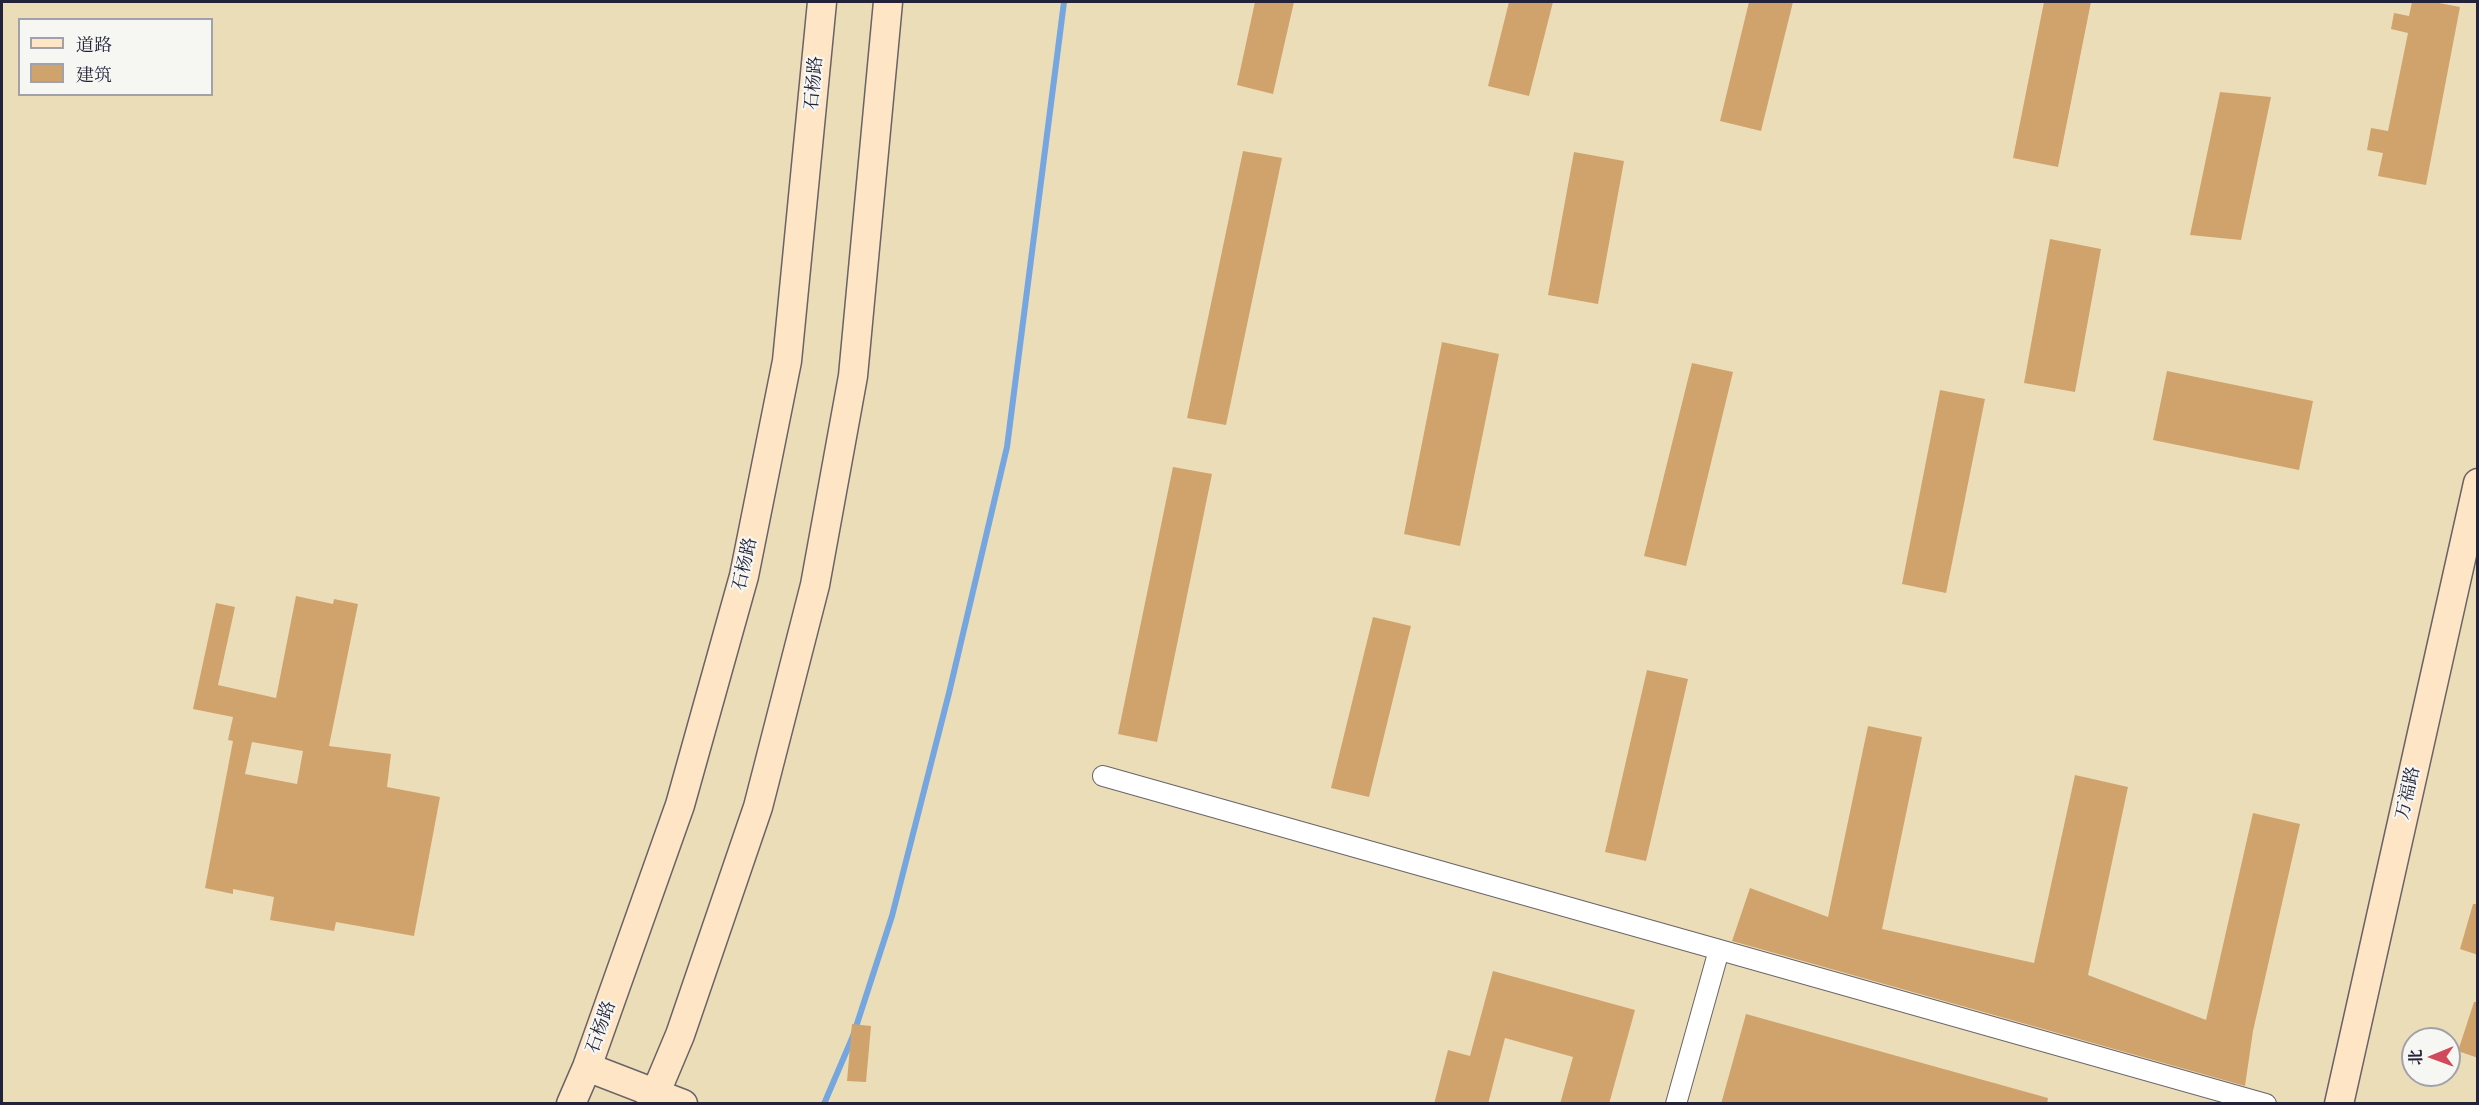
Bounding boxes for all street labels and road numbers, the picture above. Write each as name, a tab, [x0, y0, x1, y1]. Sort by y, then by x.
street label: 石杨路	[801, 55, 827, 111]
street label: 石杨路	[728, 535, 762, 593]
street label: 万福路	[2391, 764, 2425, 822]
street label: 石杨路	[582, 998, 620, 1056]

